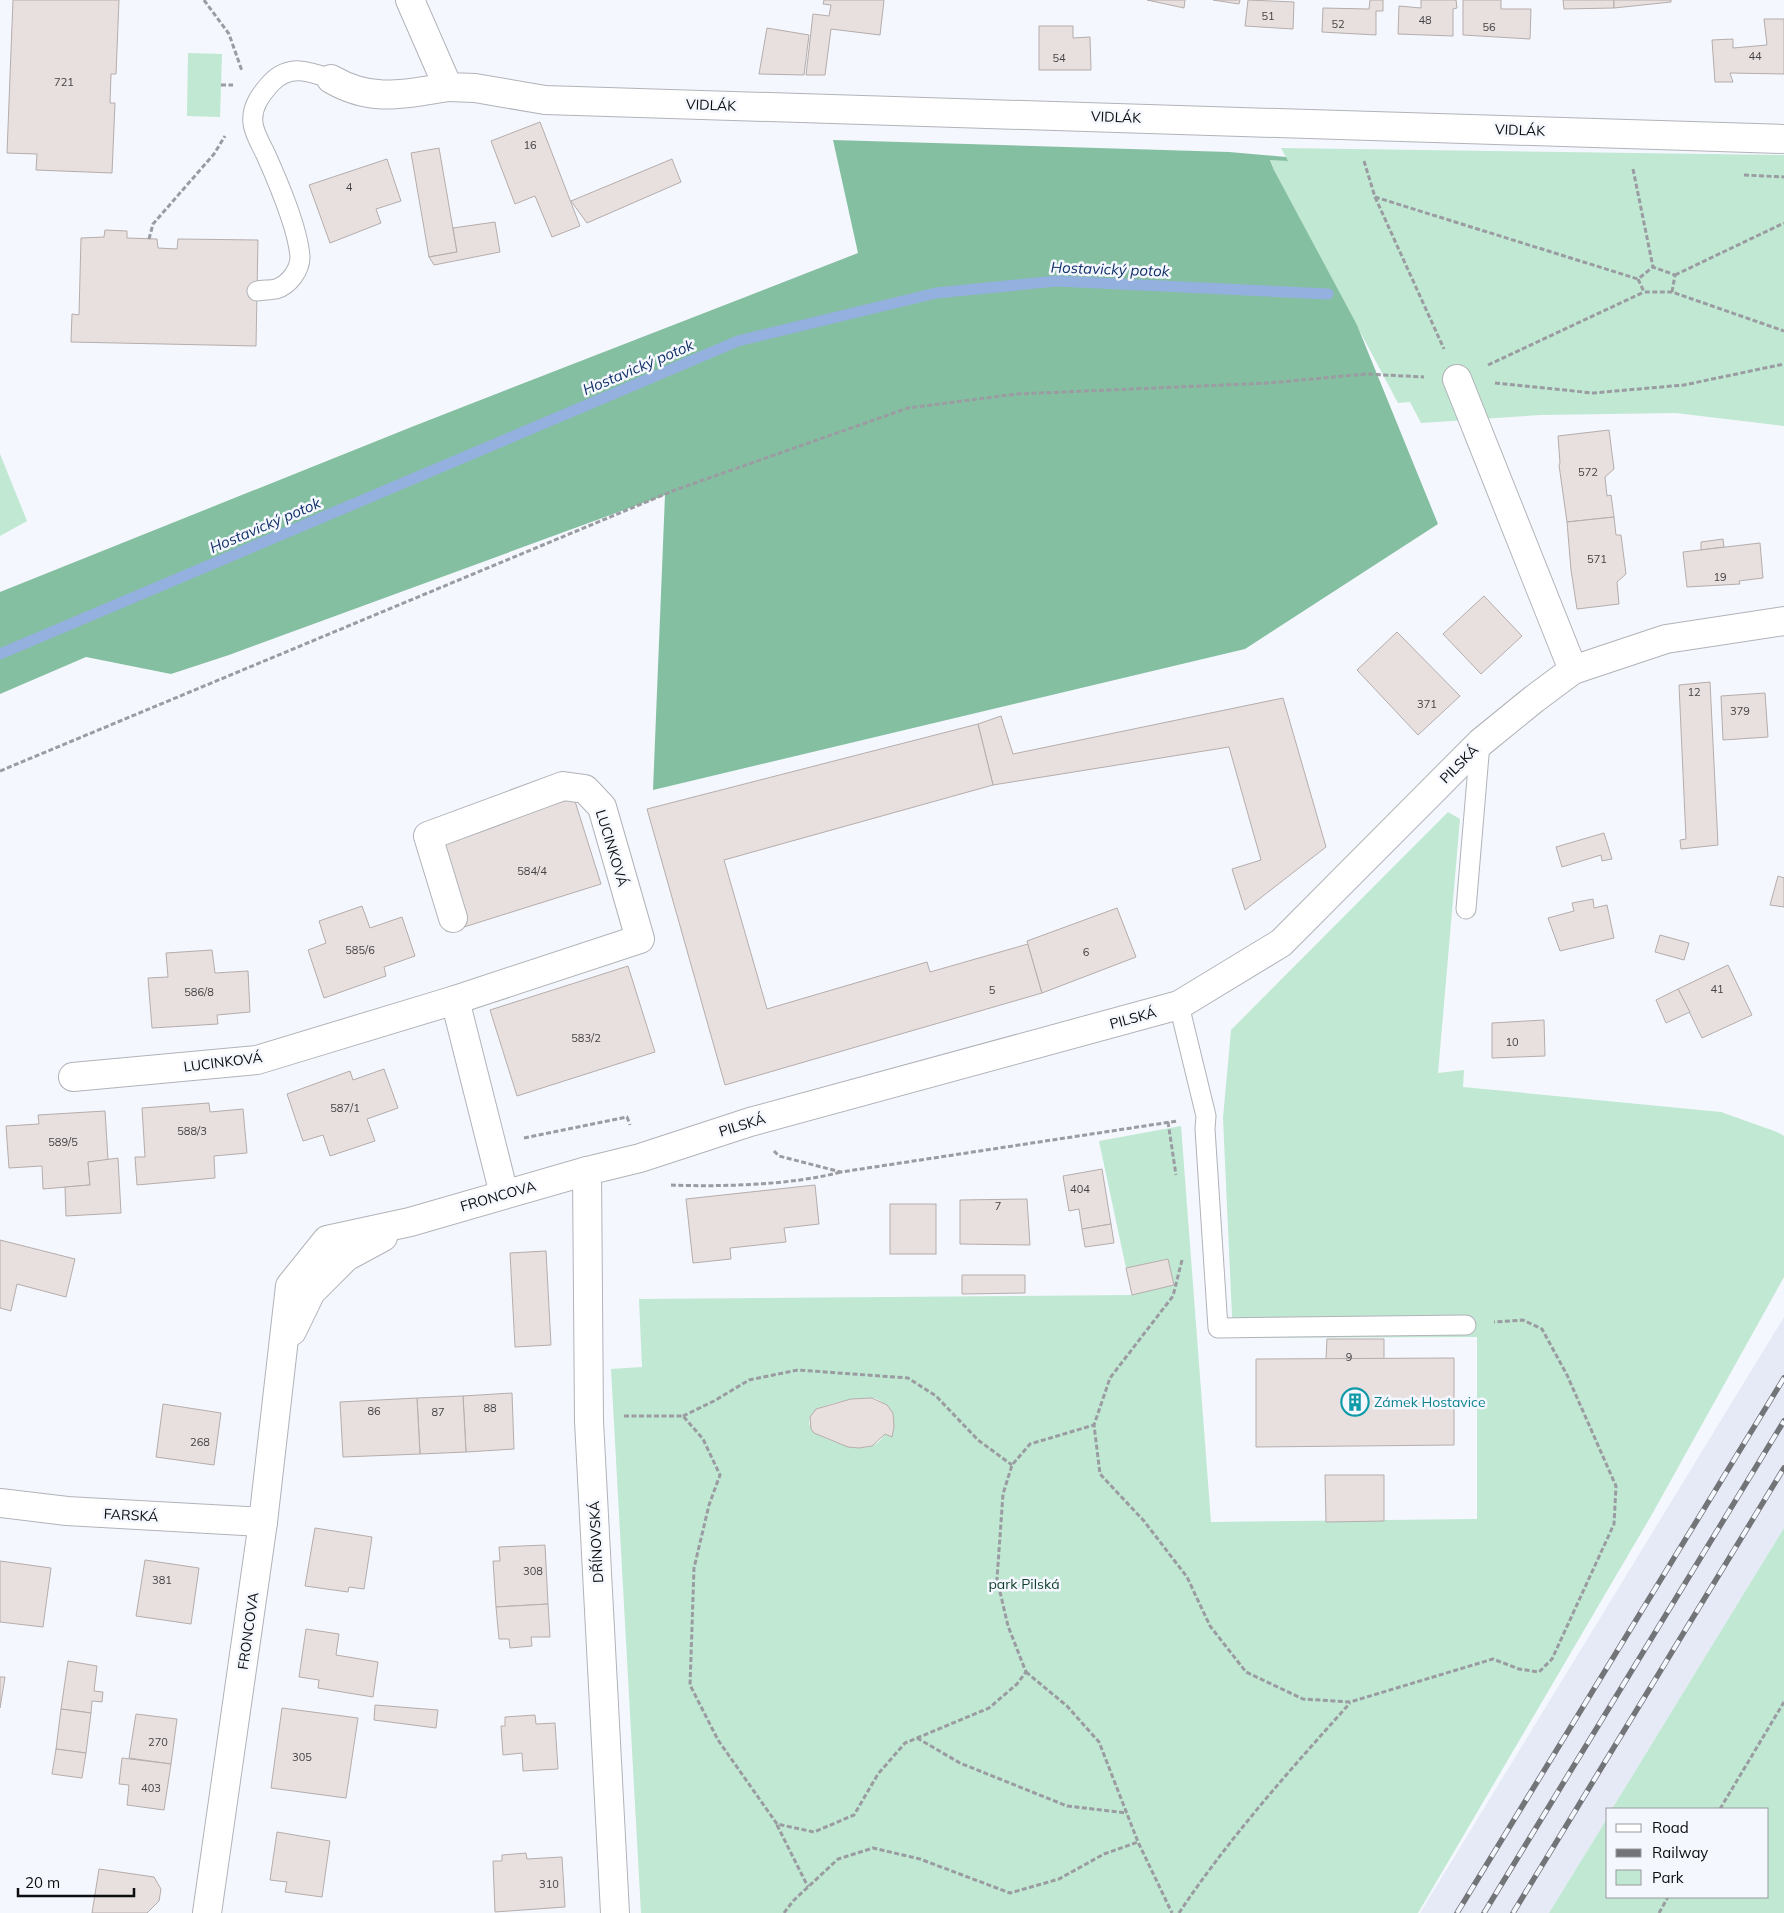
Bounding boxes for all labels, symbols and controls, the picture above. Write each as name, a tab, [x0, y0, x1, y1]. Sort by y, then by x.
house number: 51	[1261, 9, 1275, 23]
house number: 48	[1418, 13, 1432, 27]
house number: 52	[1331, 17, 1345, 31]
house number: 56	[1482, 20, 1496, 34]
house number: 44	[1748, 49, 1762, 63]
house number: 54	[1052, 51, 1066, 65]
house number: 721	[54, 75, 74, 89]
street label: VIDLÁK	[686, 95, 738, 115]
street label: VIDLÁK	[1091, 107, 1143, 127]
street label: VIDLÁK	[1495, 120, 1547, 140]
house number: 16	[523, 138, 537, 152]
house number: 4	[346, 180, 353, 194]
water label: Hostavický potok	[1050, 257, 1171, 281]
water label: Hostavický potok	[580, 335, 698, 399]
house number: 572	[1578, 465, 1598, 479]
water label: Hostavický potok	[207, 493, 325, 557]
house number: 571	[1587, 552, 1607, 566]
house number: 19	[1713, 570, 1727, 584]
house number: 12	[1687, 685, 1701, 699]
house number: 371	[1417, 697, 1437, 711]
house number: 379	[1730, 704, 1750, 718]
street label: PILSKÁ	[1436, 740, 1483, 787]
street label: LUCINKOVÁ	[592, 807, 632, 889]
house number: 584/4	[517, 864, 547, 878]
house number: 585/6	[345, 943, 375, 957]
house number: 6	[1083, 945, 1090, 959]
house number: 41	[1710, 982, 1724, 996]
house number: 5	[989, 983, 996, 997]
house number: 586/8	[184, 985, 214, 999]
street label: PILSKÁ	[1108, 1003, 1159, 1033]
house number: 583/2	[571, 1031, 601, 1045]
house number: 10	[1505, 1035, 1519, 1049]
street label: LUCINKOVÁ	[182, 1048, 264, 1076]
house number: 587/1	[330, 1101, 360, 1115]
street label: PILSKÁ	[717, 1109, 768, 1141]
house number: 588/3	[177, 1124, 207, 1138]
house number: 589/5	[48, 1135, 78, 1149]
street label: FRONCOVA	[458, 1176, 539, 1215]
house number: 404	[1070, 1182, 1090, 1196]
house number: 7	[995, 1199, 1001, 1213]
house number: 9	[1346, 1350, 1352, 1364]
building icon: Zámek Hostavice	[1340, 1387, 1370, 1417]
place label: Zámek Hostavice	[1374, 1393, 1486, 1411]
house number: 88	[483, 1401, 497, 1415]
house number: 86	[367, 1404, 381, 1418]
house number: 87	[431, 1405, 445, 1419]
house number: 268	[190, 1435, 210, 1449]
street label: DŘÍNOVSKÁ	[585, 1500, 607, 1583]
street label: FARSKÁ	[103, 1505, 159, 1525]
house number: 308	[523, 1564, 543, 1578]
house number: 381	[152, 1573, 172, 1587]
park label: park Pilská	[988, 1575, 1060, 1593]
street label: FRONCOVA	[234, 1590, 262, 1671]
house number: 270	[148, 1735, 168, 1749]
house number: 305	[292, 1750, 312, 1764]
house number: 403	[141, 1781, 161, 1795]
legend	[1606, 1808, 1769, 1898]
text: Road	[1652, 1818, 1689, 1837]
text: Railway	[1652, 1843, 1708, 1862]
scale bar	[18, 1866, 134, 1898]
text: Park	[1652, 1868, 1684, 1887]
text: 20 m	[25, 1873, 60, 1892]
house number: 310	[539, 1877, 559, 1891]

